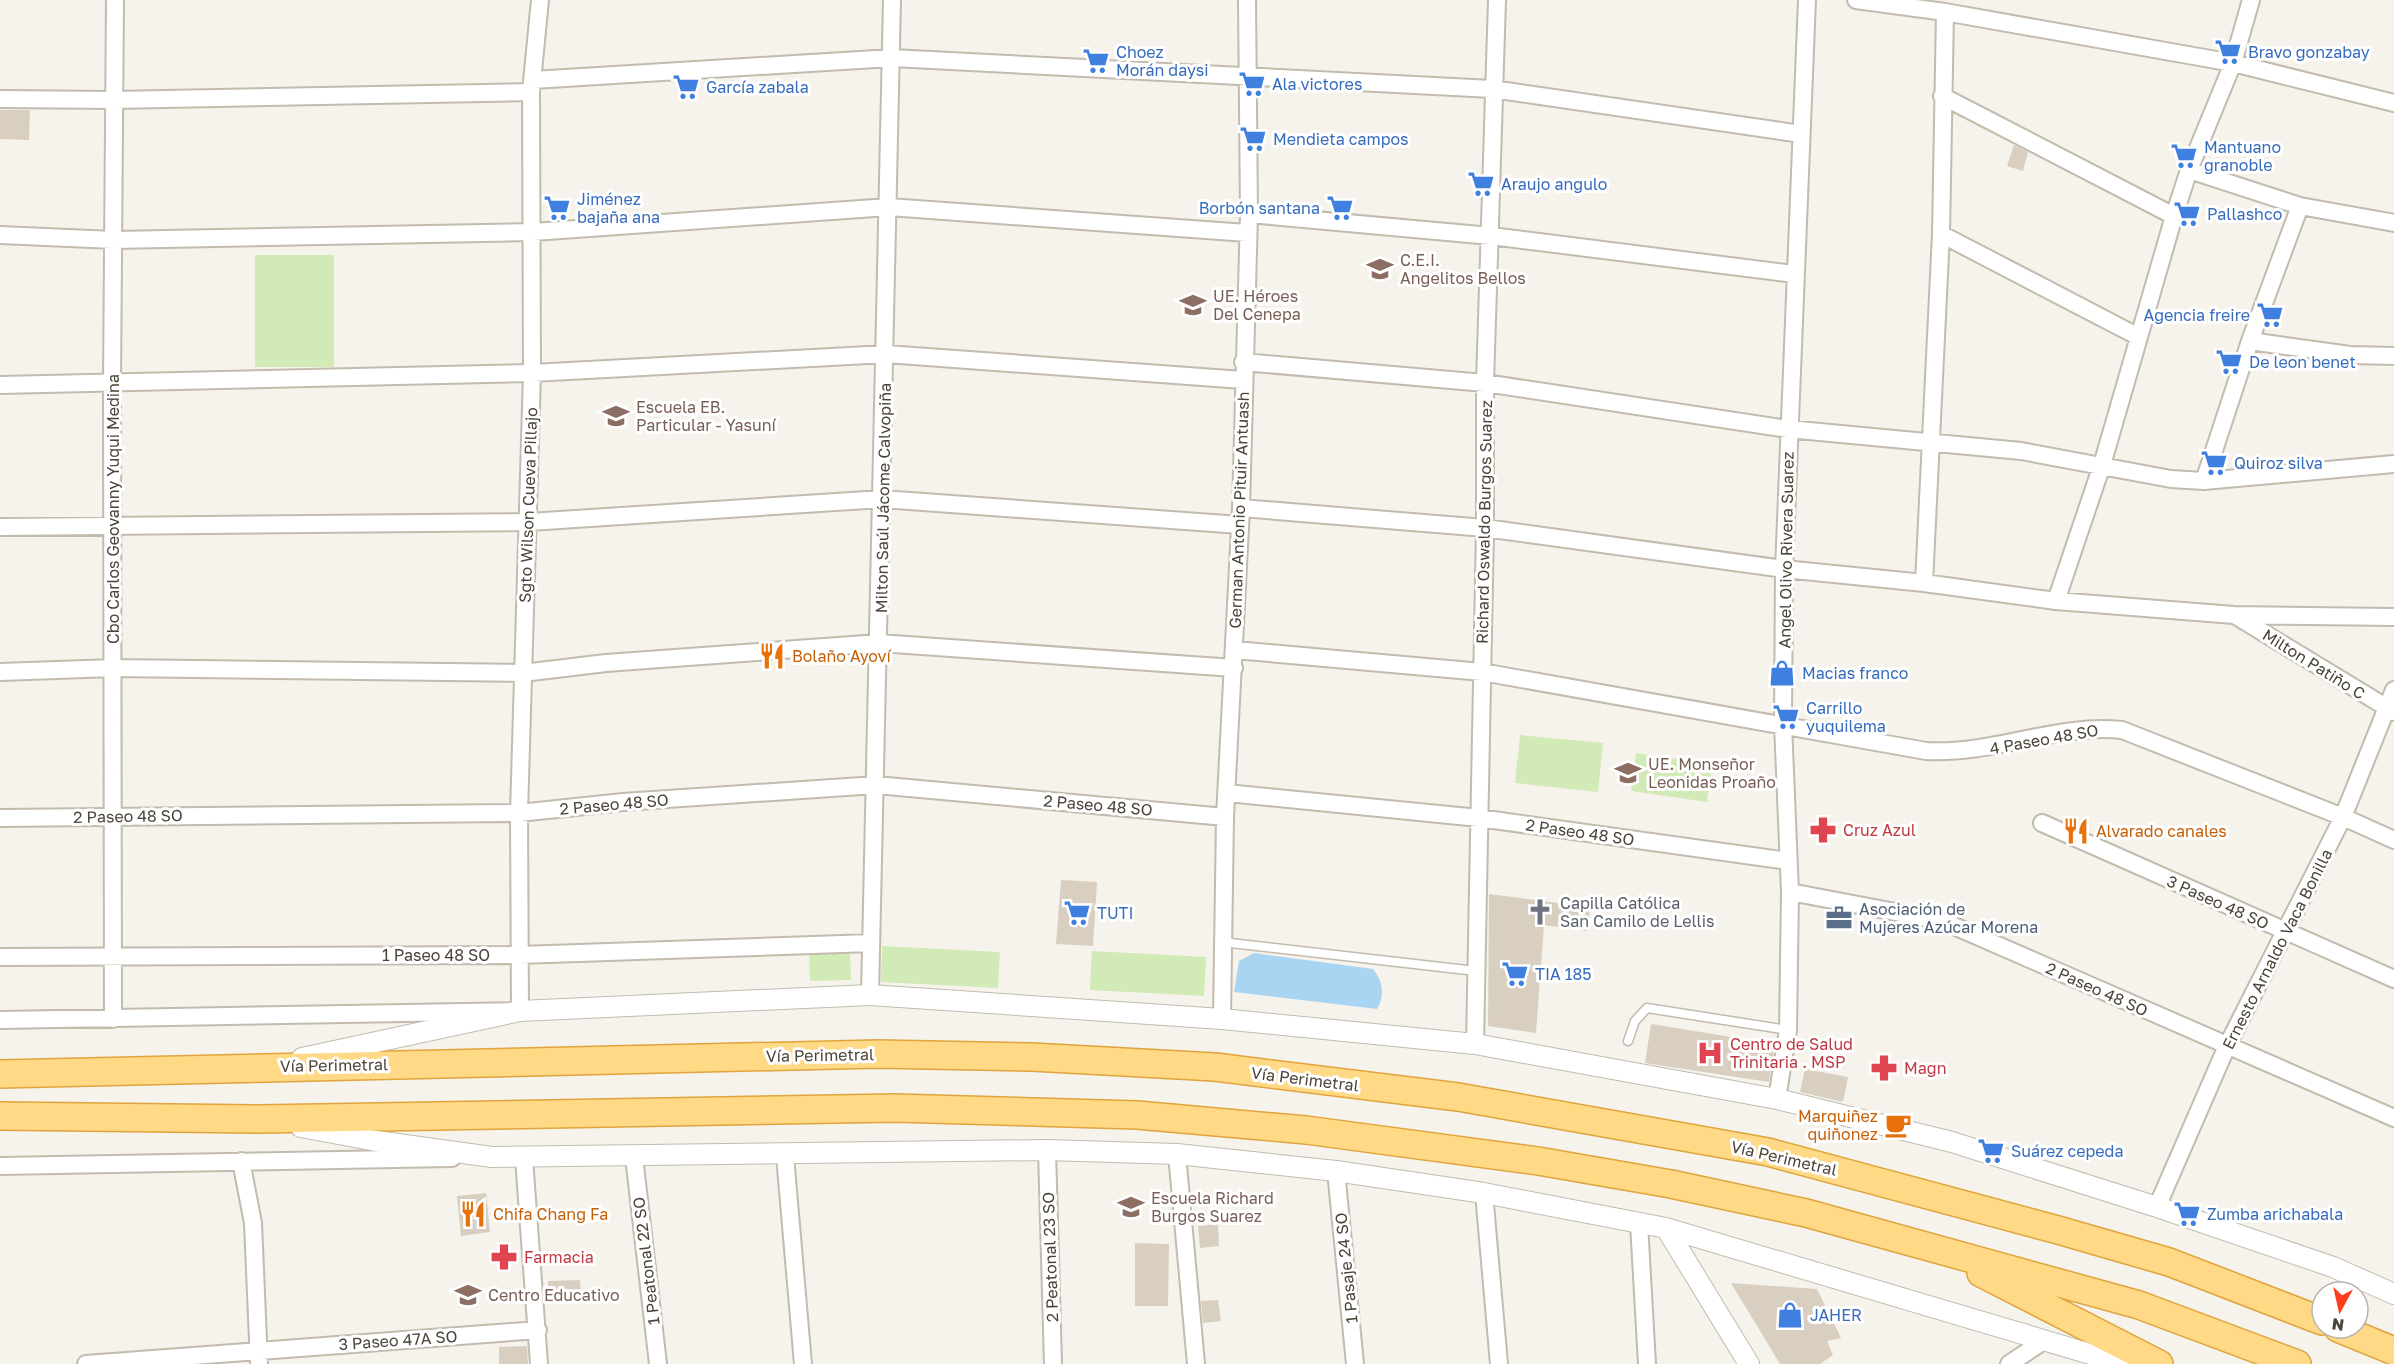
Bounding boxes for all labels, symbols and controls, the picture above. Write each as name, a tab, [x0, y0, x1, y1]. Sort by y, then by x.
supermarket icon: Bravo gonzabay	[2213, 37, 2243, 67]
place label: Choez Morán daysi	[1116, 42, 1209, 80]
place label: Bravo gonzabay	[2248, 42, 2370, 62]
supermarket icon: Choez Morán daysi	[1081, 46, 1111, 76]
supermarket icon: Ala victores	[1237, 69, 1267, 99]
supermarket icon: García zabala	[671, 72, 701, 102]
place label: Ala victores	[1272, 74, 1362, 94]
place label: García zabala	[706, 77, 809, 97]
supermarket icon: Mendieta campos	[1238, 124, 1268, 154]
place label: Mendieta campos	[1273, 129, 1409, 149]
place label: Mantuano granoble	[2204, 137, 2281, 175]
supermarket icon: Mantuano granoble	[2169, 141, 2199, 171]
supermarket icon: Araujo angulo	[1466, 169, 1496, 199]
place label: Araujo angulo	[1501, 174, 1607, 194]
place label: Jiménez bajaña ana	[577, 189, 660, 227]
supermarket icon: Jiménez bajaña ana	[542, 193, 572, 223]
supermarket icon: Borbón santana	[1325, 193, 1355, 223]
place label: Borbón santana	[1199, 198, 1320, 218]
supermarket icon: Pallashco	[2172, 199, 2202, 229]
place label: Pallashco	[2207, 204, 2282, 224]
place label: C.E.I. Angelitos Bellos	[1400, 250, 1526, 288]
school or university icon: C.E.I. Angelitos Bellos	[1365, 254, 1395, 284]
place label: UE. Héroes Del Cenepa	[1213, 286, 1301, 324]
school or university icon: UE. Héroes Del Cenepa	[1178, 290, 1208, 320]
supermarket icon: Agencia freire	[2255, 300, 2285, 330]
place label: Agencia freire	[2144, 305, 2250, 325]
supermarket icon: De leon benet	[2214, 347, 2244, 377]
place label: De leon benet	[2249, 352, 2356, 372]
street label: Cbo Carlos Geovanny Yuqui Medina	[103, 374, 123, 644]
street label: Milton Saúl Jácome Calvopiña	[871, 383, 895, 613]
street label: German Antonio Pituir Antuash	[1225, 391, 1253, 629]
place label: Escuela EB. Particular - Yasuní	[636, 397, 777, 435]
street label: Richard Oswaldo Burgos Suarez	[1472, 400, 1496, 644]
school or university icon: Escuela EB. Particular - Yasuní	[601, 401, 631, 431]
street label: Sgto Wilson Cueva Pillajo	[515, 407, 541, 603]
supermarket icon: Quiroz silva	[2199, 448, 2229, 478]
street label: Angel Olivo Rivera Suarez	[1774, 451, 1798, 649]
place label: Quiroz silva	[2234, 453, 2323, 473]
street label: Milton Patiño C	[2259, 625, 2369, 704]
restaurant icon: Bolaño Ayoví	[757, 641, 787, 671]
place label: Bolaño Ayoví	[792, 646, 893, 666]
shop icon: Macias franco	[1767, 658, 1797, 688]
place label: Macias franco	[1802, 663, 1908, 683]
place label: Carrillo yuquilema	[1806, 698, 1886, 736]
supermarket icon: Carrillo yuquilema	[1771, 702, 1801, 732]
street label: 4 Paseo 48 SO	[1988, 720, 2100, 758]
place label: UE. Monseñor Leonidas Proaño	[1648, 754, 1776, 792]
school or university icon: UE. Monseñor Leonidas Proaño	[1613, 758, 1643, 788]
street label: 2 Paseo 48 SO	[559, 789, 669, 819]
street label: 2 Paseo 48 SO	[1043, 790, 1153, 820]
street label: 2 Paseo 48 SO	[73, 805, 183, 827]
street label: 2 Paseo 48 SO	[1524, 814, 1636, 850]
pharmacy icon: Cruz Azul	[1808, 815, 1838, 845]
restaurant icon: Alvarado canales	[2061, 816, 2091, 846]
place label: Cruz Azul	[1843, 820, 1916, 840]
place label: Alvarado canales	[2096, 821, 2227, 841]
street label: Ernesto Arnaldo Vaca Bonilla	[2218, 845, 2336, 1053]
street label: 3 Paseo 48 SO	[2164, 871, 2272, 933]
place label: Capilla Católica San Camilo de Lellis	[1560, 893, 1714, 931]
church icon: Capilla Católica San Camilo de Lellis	[1525, 897, 1555, 927]
supermarket icon: TUTI	[1062, 898, 1092, 928]
place label: Asociación de Mujeres Azúcar Morena	[1859, 899, 2038, 937]
place label: TUTI	[1097, 903, 1134, 923]
office icon: Asociación de Mujeres Azúcar Morena	[1824, 903, 1854, 933]
street label: 1 Paseo 48 SO	[382, 945, 490, 965]
street label: 2 Paseo 48 SO	[2043, 958, 2151, 1020]
supermarket icon: TIA 185	[1500, 959, 1530, 989]
place label: TIA 185	[1535, 964, 1591, 984]
place label: Centro de Salud Trinitaria . MSP	[1730, 1034, 1853, 1072]
hospital icon: Centro de Salud Trinitaria . MSP	[1695, 1038, 1725, 1068]
street label: Vía Perimetral	[766, 1044, 874, 1066]
pharmacy icon: Magn	[1869, 1053, 1899, 1083]
street label: Vía Perimetral	[280, 1054, 388, 1076]
place label: Magn	[1904, 1058, 1946, 1078]
street label: Vía Perimetral	[1250, 1062, 1360, 1096]
place label: Marquiñez quiñonez	[1798, 1106, 1878, 1144]
cafe icon: Marquiñez quiñonez	[1883, 1110, 1913, 1140]
street label: Vía Perimetral	[1729, 1136, 1839, 1180]
supermarket icon: Suárez cepeda	[1976, 1136, 2006, 1166]
place label: Suárez cepeda	[2011, 1141, 2123, 1161]
place label: Escuela Richard Burgos Suarez	[1151, 1188, 1274, 1226]
street label: 2 Peatonal 23 SO	[1038, 1191, 1062, 1323]
school or university icon: Escuela Richard Burgos Suarez	[1116, 1192, 1146, 1222]
street label: 1 Peatonal 22 SO	[628, 1196, 664, 1326]
restaurant icon: Chifa Chang Fa	[458, 1199, 488, 1229]
supermarket icon: Zumba arichabala	[2172, 1199, 2202, 1229]
place label: Chifa Chang Fa	[493, 1204, 608, 1224]
place label: Zumba arichabala	[2207, 1204, 2343, 1224]
street label: 1 Pasaje 24 SO	[1330, 1212, 1362, 1324]
pharmacy icon: Farmacia	[489, 1242, 519, 1272]
place label: Farmacia	[524, 1247, 594, 1267]
school or university icon: Centro Educativo	[453, 1280, 483, 1310]
north arrow	[2310, 1280, 2370, 1340]
place label: Centro Educativo	[488, 1285, 620, 1305]
shop icon: JAHER	[1775, 1300, 1805, 1330]
place label: JAHER	[1810, 1305, 1862, 1325]
text: N	[2330, 1314, 2345, 1336]
street label: 3 Paseo 47A SO	[338, 1326, 458, 1354]

